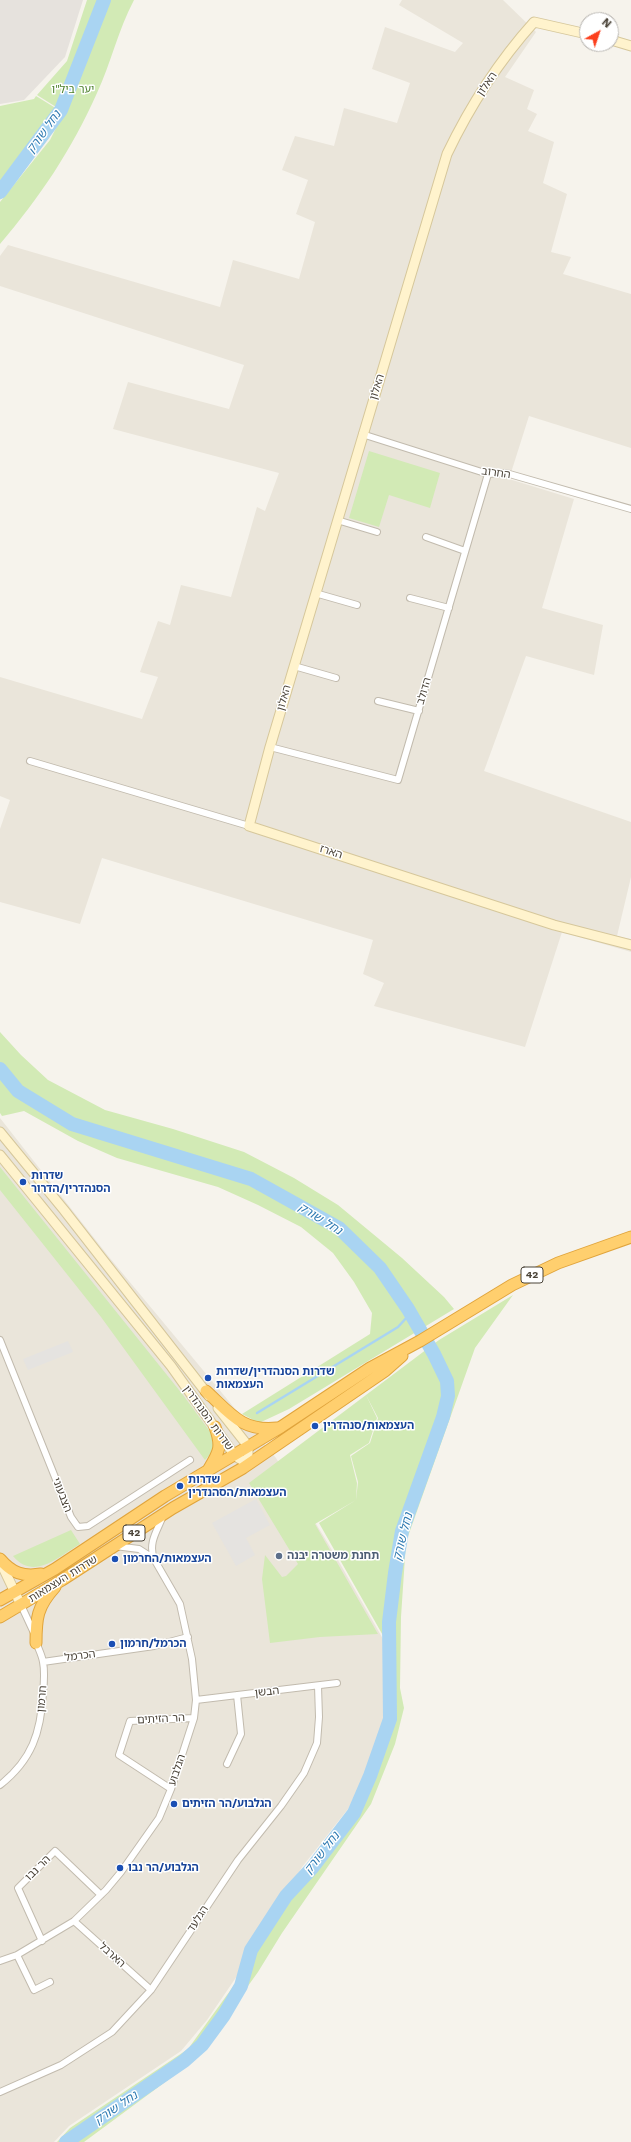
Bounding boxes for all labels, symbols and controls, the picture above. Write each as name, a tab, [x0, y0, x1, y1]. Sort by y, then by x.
north arrow	[579, 12, 619, 52]
text: N	[599, 16, 614, 31]
street label: האלון	[474, 69, 500, 99]
park label: יער ביל"ו	[52, 83, 94, 97]
water label: נחל שורק	[24, 108, 64, 156]
street label: האלון	[367, 372, 387, 402]
street label: החרוב	[480, 464, 512, 482]
street label: הדולב	[414, 676, 434, 706]
street label: האלון	[274, 683, 294, 713]
street label: הארז	[318, 842, 344, 862]
place label: שדרות הסנהדרין/הדרור	[31, 1169, 111, 1195]
marker: שדרות הסנהדרין/הדרור	[18, 1177, 28, 1187]
water label: נחל שורק	[295, 1200, 345, 1238]
road number: 42	[521, 1267, 543, 1283]
place label: שדרות הסנהדרין/שדרות העצמאות	[216, 1365, 335, 1391]
marker: שדרות הסנהדרין/שדרות העצמאות	[203, 1373, 213, 1383]
street label: שדרות הסנהדרין	[180, 1383, 236, 1453]
place label: העצמאות/סנהדרין	[323, 1419, 414, 1433]
marker: העצמאות/סנהדרין	[310, 1421, 320, 1431]
place label: שדרות העצמאות/הסהנדרין	[188, 1473, 286, 1499]
street label: הצבעוני	[49, 1476, 75, 1514]
marker: שדרות העצמאות/הסהנדרין	[175, 1481, 185, 1491]
water label: נחל שורק	[390, 1512, 416, 1562]
road number: 42	[123, 1525, 145, 1541]
place label: תחנת משטרה יבנה	[287, 1549, 379, 1563]
marker: תחנת משטרה יבנה	[274, 1551, 284, 1561]
place label: העצמאות/החרמון	[123, 1552, 212, 1566]
street label: שדרות העצמאות	[26, 1553, 100, 1605]
marker: העצמאות/החרמון	[110, 1554, 120, 1564]
place label: הכרמל/חרמון	[120, 1637, 187, 1651]
marker: הכרמל/חרמון	[107, 1639, 117, 1649]
street label: הכרמל	[64, 1647, 96, 1665]
street label: הבשן	[254, 1684, 280, 1700]
street label: חרמון	[34, 1685, 50, 1713]
street label: הר הזיתים	[137, 1711, 185, 1727]
street label: הגלבוע	[166, 1753, 188, 1787]
place label: הגלבוע/הר הזיתים	[182, 1797, 272, 1811]
marker: הגלבוע/הר הזיתים	[169, 1799, 179, 1809]
water label: נחל שורק	[301, 1829, 343, 1877]
street label: הר נבו	[23, 1853, 53, 1883]
place label: הגלבוע/הר נבו	[128, 1861, 199, 1875]
marker: הגלבוע/הר נבו	[115, 1863, 125, 1873]
street label: הגלעד	[185, 1903, 211, 1935]
street label: הארבל	[96, 1940, 128, 1970]
water label: נחל שורק	[92, 2088, 140, 2128]

